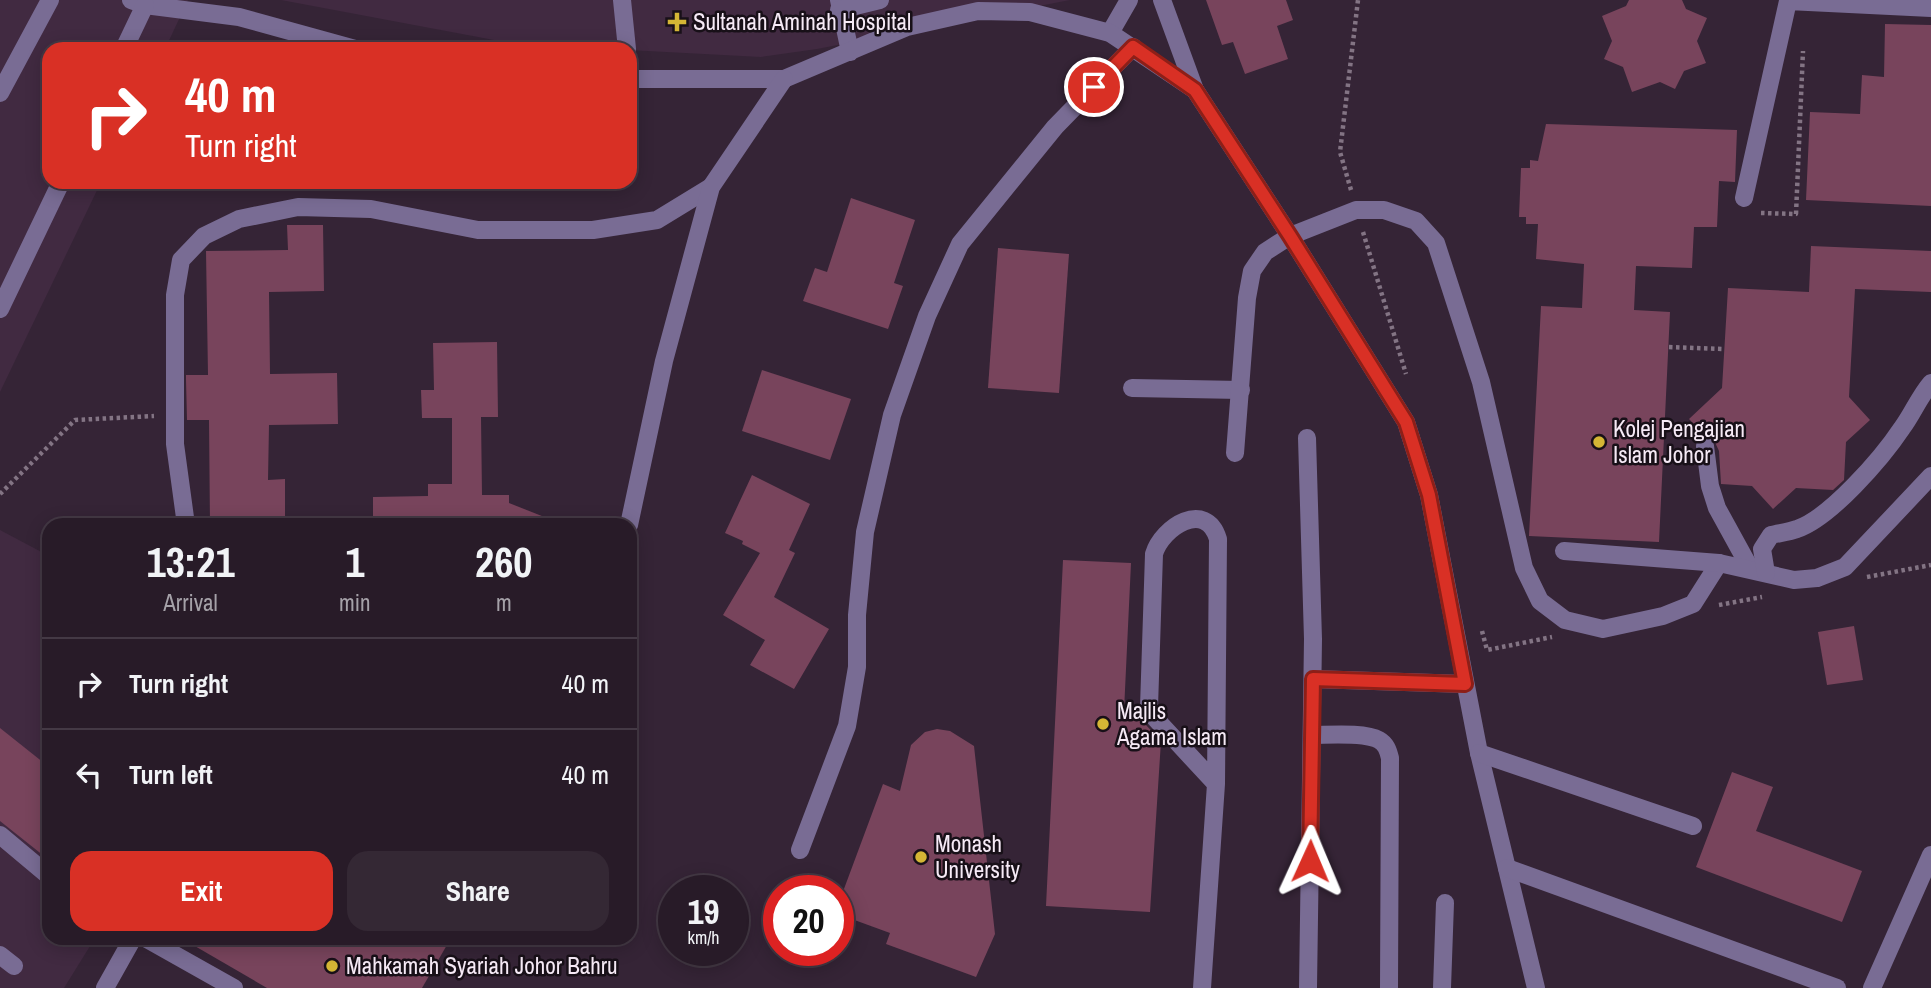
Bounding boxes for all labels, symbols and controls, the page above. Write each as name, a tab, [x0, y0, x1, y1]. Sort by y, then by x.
place label: Sultanah Aminah Hospital	[693, 6, 911, 37]
marker: Sultanah Aminah Hospital	[667, 12, 687, 32]
pin	[1064, 57, 1124, 117]
text: 40 m	[185, 61, 277, 127]
icon: arrive	[1075, 68, 1113, 106]
icon: right	[70, 70, 161, 161]
text: Turn right	[185, 124, 297, 167]
place label: Kolej Pengajian Islam Johor	[1613, 413, 1745, 470]
marker: Kolej Pengajian Islam Johor	[1591, 434, 1607, 450]
text: 13:21	[147, 534, 235, 590]
text: 1	[345, 534, 364, 590]
text: 260	[475, 534, 533, 590]
text: Arrival	[163, 587, 218, 618]
text: min	[339, 587, 371, 618]
text: m	[496, 587, 512, 618]
icon: right	[70, 665, 108, 703]
text: Turn right	[129, 666, 228, 701]
text: 40 m	[562, 666, 609, 701]
place label: Majlis Agama Islam	[1116, 695, 1227, 752]
marker: Majlis Agama Islam	[1095, 716, 1111, 732]
icon: left	[70, 756, 108, 794]
text: Turn left	[129, 757, 213, 792]
text: 40 m	[562, 757, 609, 792]
position arrow	[1273, 824, 1347, 898]
place label: Monash University	[935, 828, 1020, 885]
marker: Monash University	[913, 849, 929, 865]
button: Exit	[70, 851, 333, 931]
button: Share	[347, 851, 609, 931]
speed limit sign: 20	[763, 875, 854, 966]
text: 19	[688, 888, 719, 935]
text: km/h	[688, 925, 720, 950]
place label: Mahkamah Syariah Johor Bahru	[346, 950, 618, 981]
marker: Mahkamah Syariah Johor Bahru	[324, 958, 340, 974]

